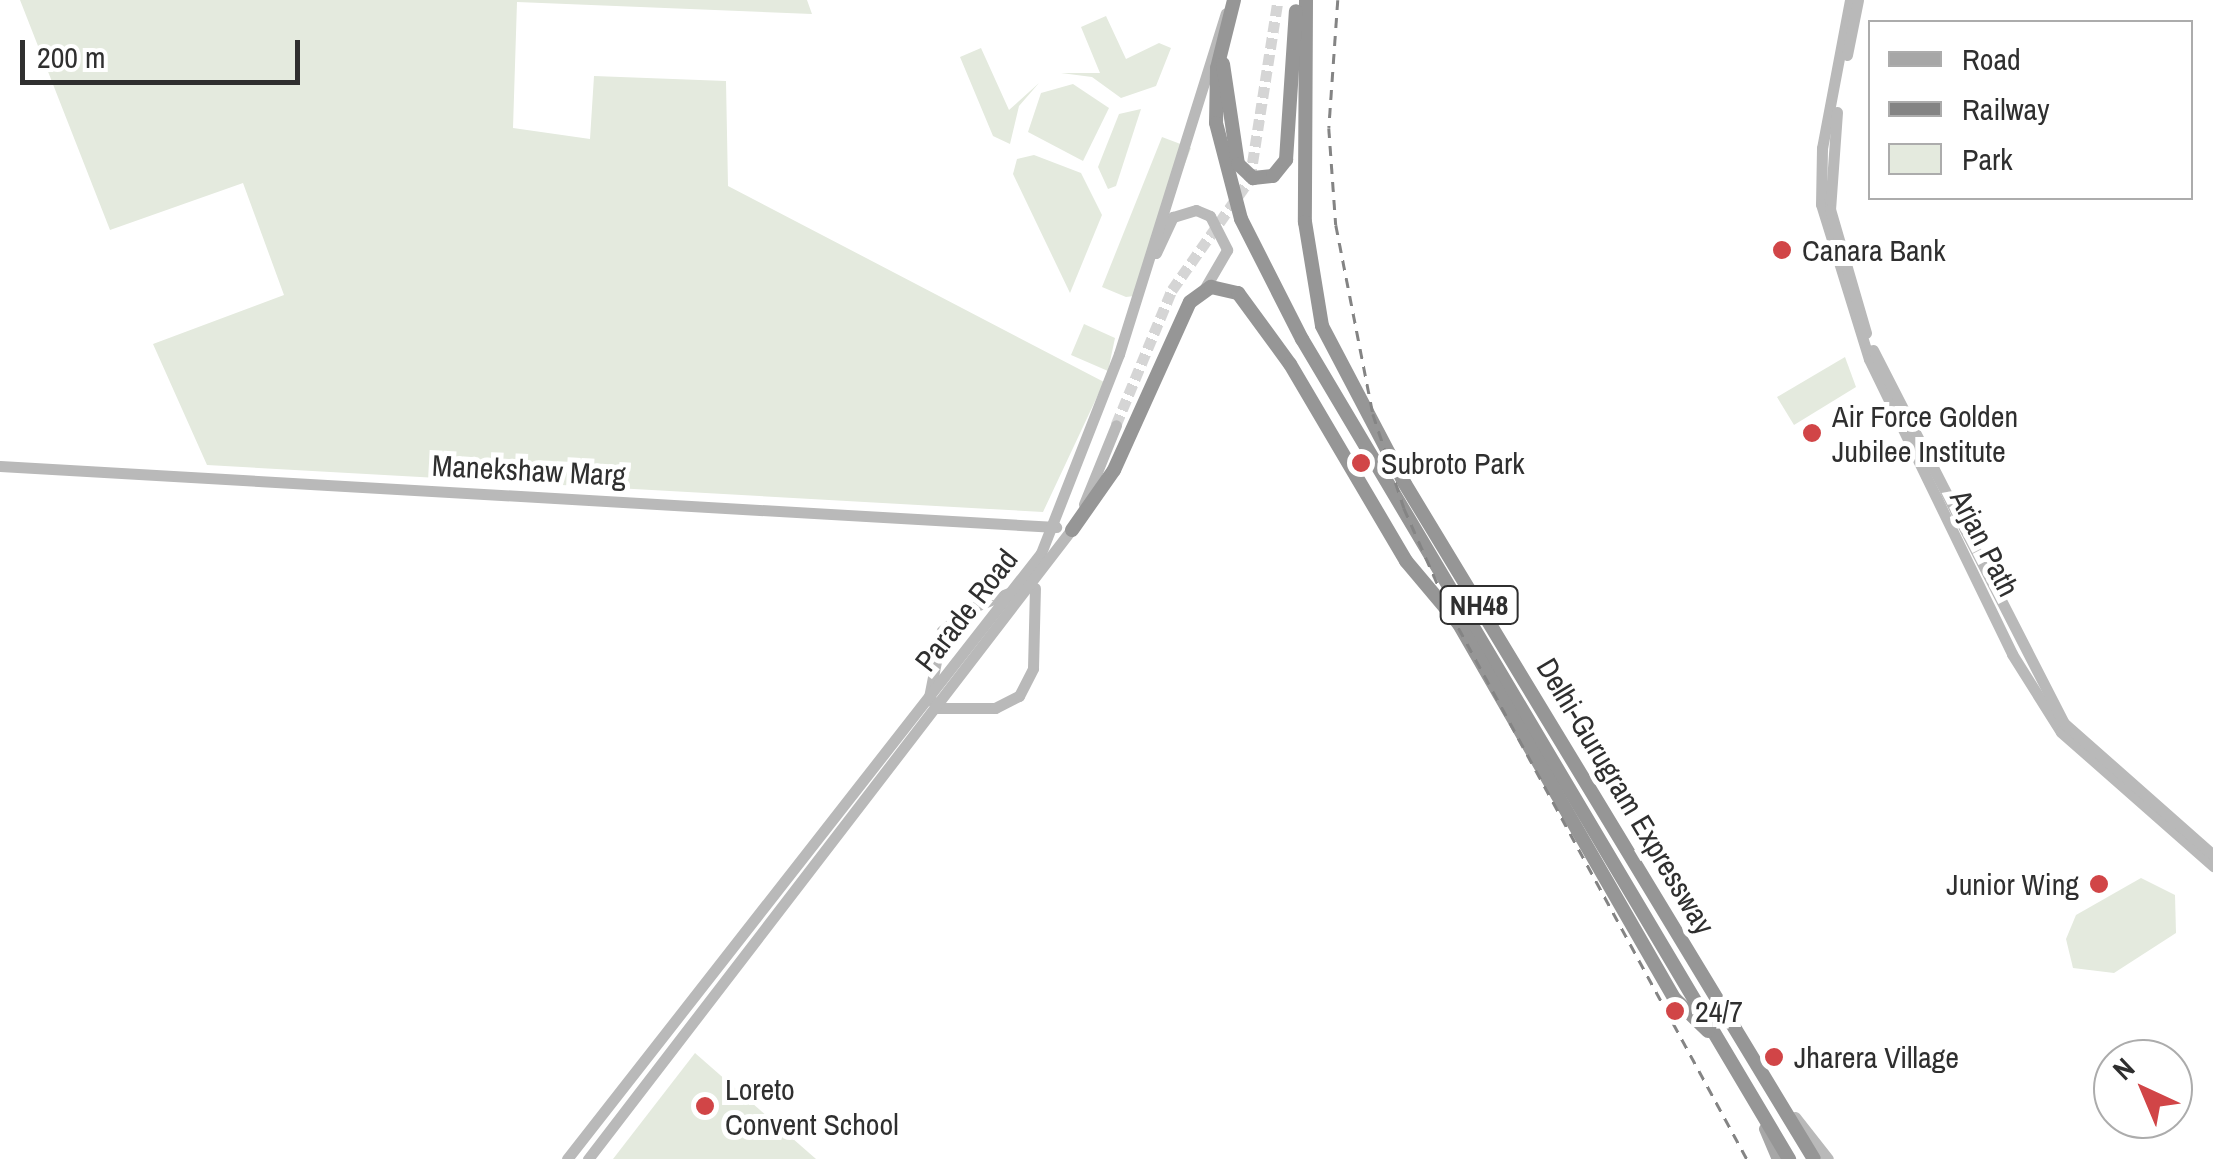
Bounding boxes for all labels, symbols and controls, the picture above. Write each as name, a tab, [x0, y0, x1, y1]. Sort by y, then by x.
scale bar	[25, 20, 305, 82]
legend	[1868, 20, 2193, 200]
text: 200 m	[37, 37, 105, 77]
text: Road	[1962, 39, 2021, 79]
text: Railway	[1962, 89, 2049, 129]
text: Park	[1962, 139, 2013, 179]
place label: Canara Bank	[1802, 232, 1946, 268]
marker: Canara Bank	[1771, 239, 1793, 261]
place label: Air Force Golden Jubilee Institute	[1832, 398, 2018, 468]
marker: Air Force Golden Jubilee Institute	[1801, 422, 1823, 444]
place label: Subroto Park	[1381, 445, 1525, 481]
street label: Manekshaw Marg	[431, 447, 627, 493]
marker: Subroto Park	[1350, 452, 1372, 474]
street label: Arjan Path	[1943, 484, 2027, 602]
street label: Parade Road	[907, 542, 1025, 678]
road number: NH48	[1439, 582, 1519, 628]
street label: Delhi-Gurugram Expressway	[1529, 651, 1723, 941]
place label: Junior Wing	[1946, 866, 2079, 902]
marker: Junior Wing	[2088, 873, 2110, 895]
place label: 24/7	[1695, 993, 1743, 1029]
marker: 24/7	[1664, 1000, 1686, 1022]
place label: Jharera Village	[1794, 1039, 1959, 1075]
north arrow	[2093, 1039, 2193, 1139]
marker: Jharera Village	[1763, 1046, 1785, 1068]
text: N	[2104, 1049, 2143, 1088]
place label: Loreto Convent School	[725, 1071, 899, 1142]
marker: Loreto Convent School	[694, 1095, 716, 1117]

